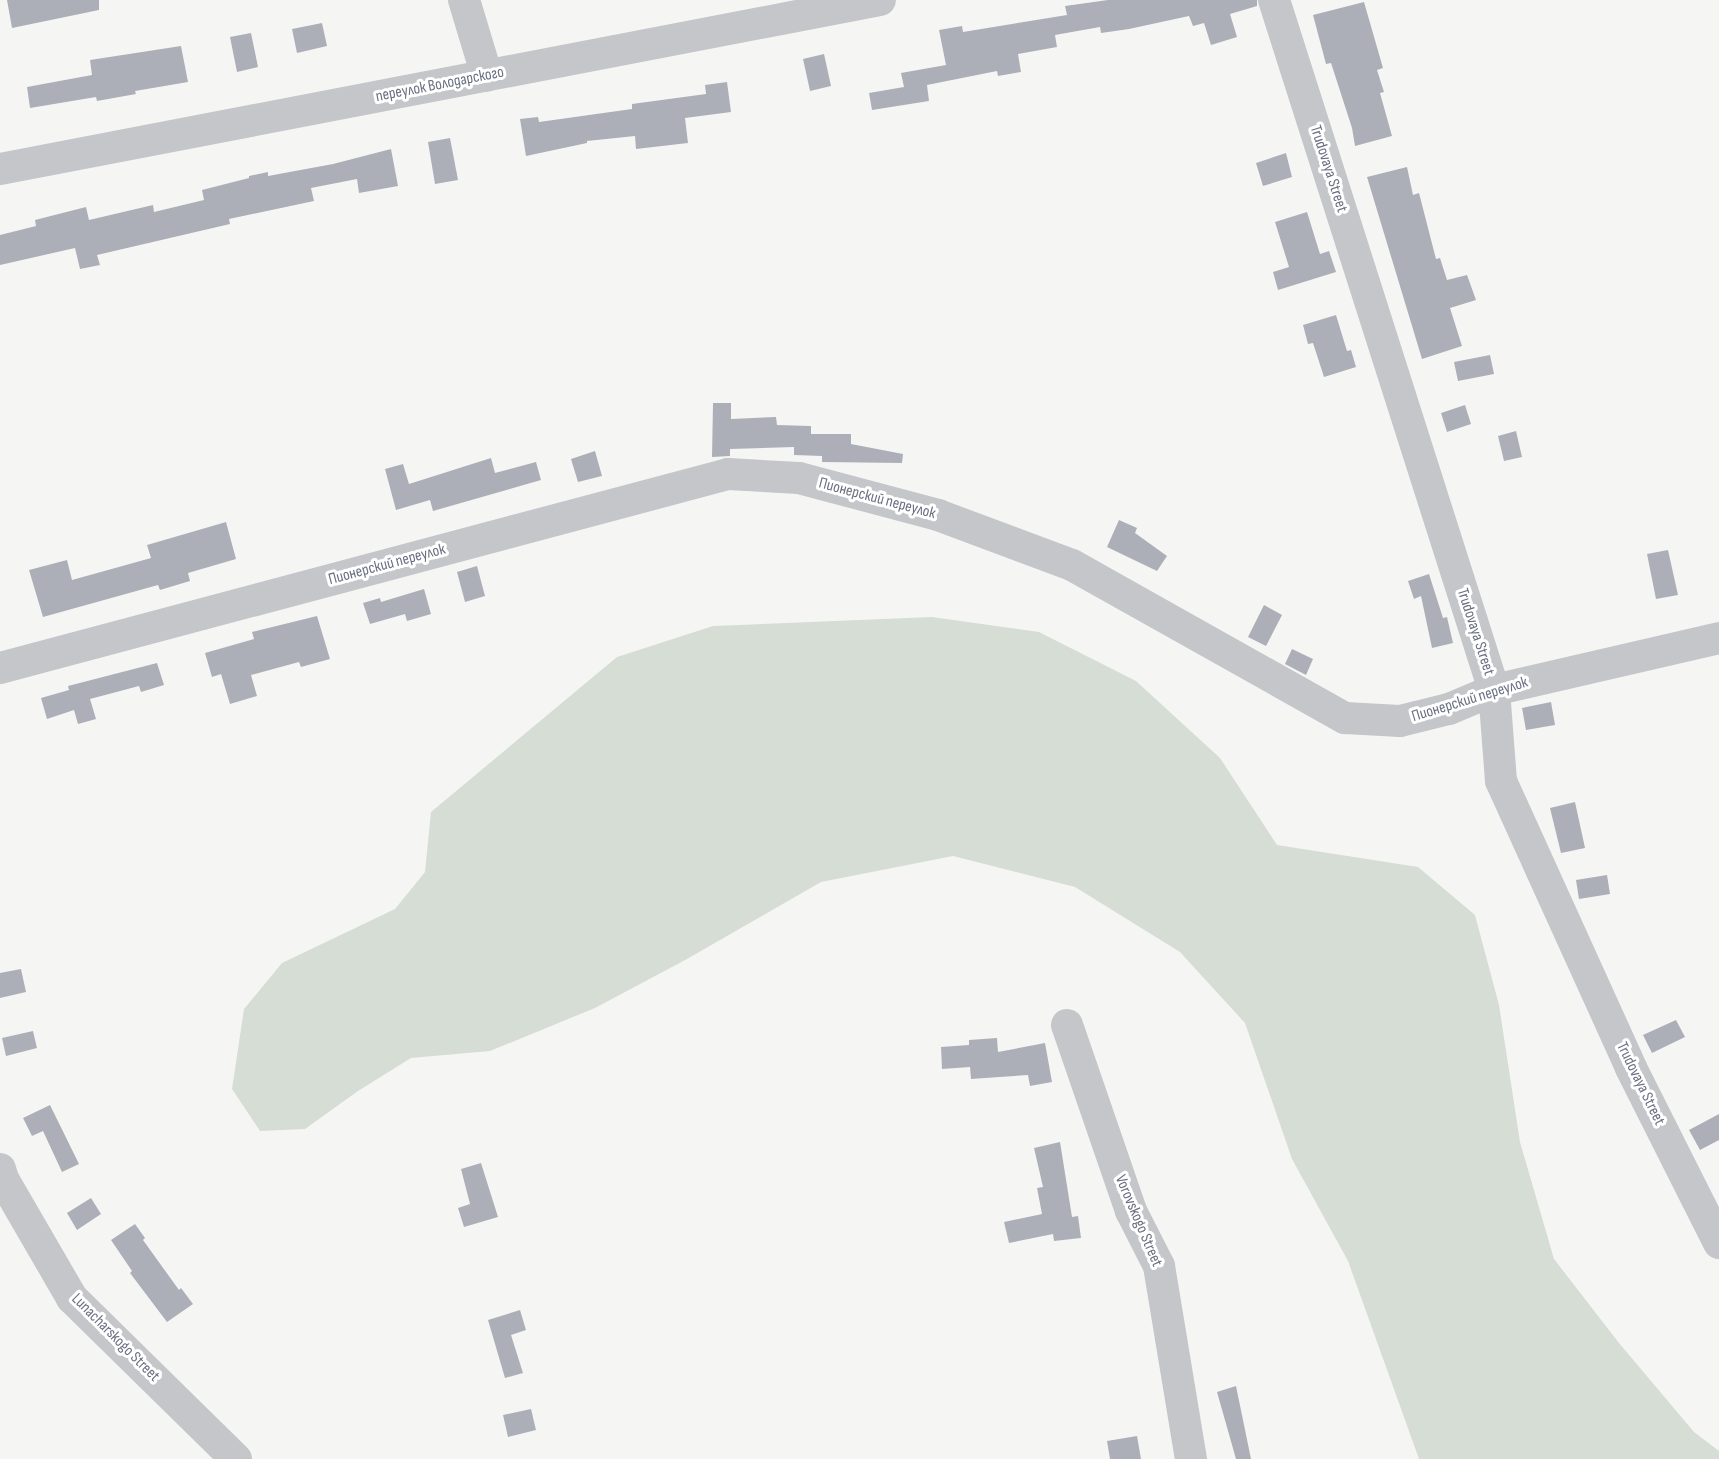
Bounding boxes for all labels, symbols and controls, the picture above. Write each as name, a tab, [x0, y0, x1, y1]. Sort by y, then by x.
street label: переулок Володарского	[374, 63, 506, 107]
street label: Trudovaya Street	[1305, 123, 1351, 215]
street label: Пионерский переулок	[816, 474, 938, 524]
street label: Пионерский переулок	[326, 540, 448, 590]
street label: Trudovaya Street	[1452, 586, 1498, 678]
street label: Пионерский переулок	[1410, 673, 1530, 727]
street label: Trudovaya Street	[1612, 1039, 1668, 1129]
street label: Vorovskogo Street	[1110, 1172, 1166, 1270]
street label: Lunacharskogo Street	[67, 1290, 163, 1386]

